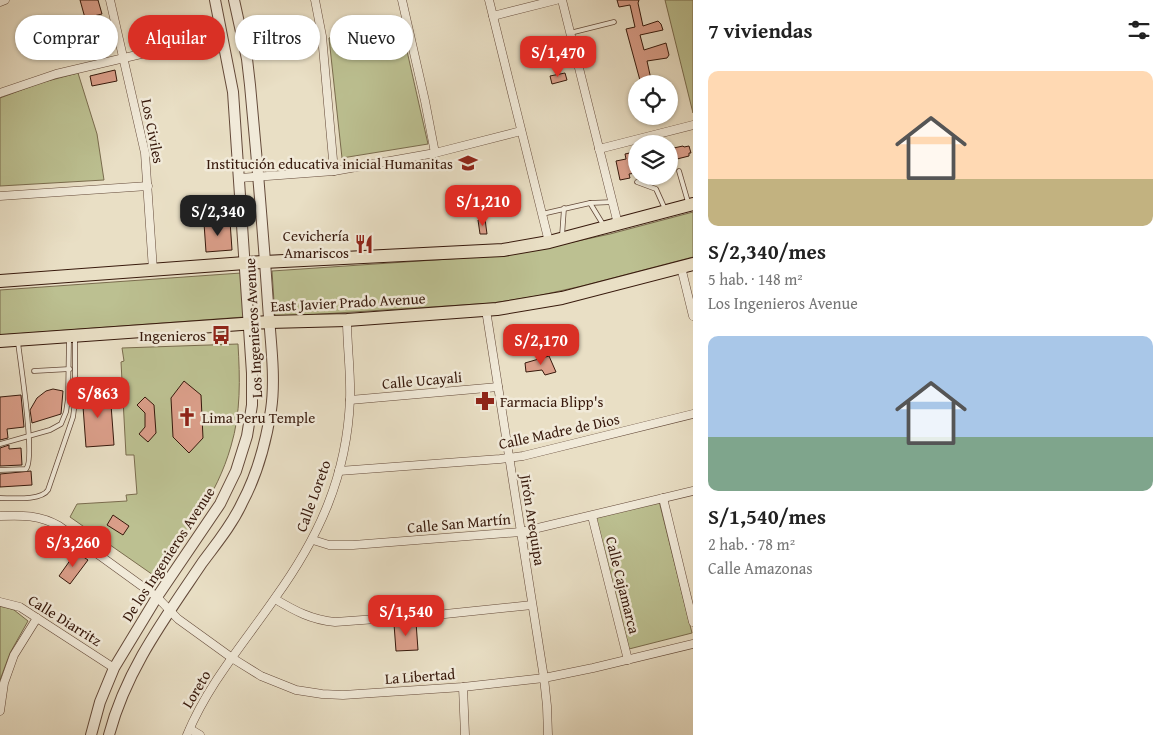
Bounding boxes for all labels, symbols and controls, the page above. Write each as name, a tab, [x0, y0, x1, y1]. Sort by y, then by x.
chip: Comprar	[15, 15, 118, 60]
chip: Alquilar	[128, 15, 225, 60]
chip: Filtros	[235, 15, 320, 60]
chip: Nuevo	[330, 15, 413, 60]
text: 7 viviendas	[708, 15, 813, 46]
icon: filters	[1125, 16, 1153, 44]
pin: S/1,470	[512, 36, 604, 78]
text: S/1,470	[531, 40, 585, 64]
map controls	[628, 75, 678, 185]
button: locate	[628, 75, 678, 125]
street label: Los Civiles	[136, 97, 170, 165]
icon: home	[886, 103, 976, 193]
button: layers	[628, 135, 678, 185]
school or university icon: Institución educativa inicial Humanitas	[457, 152, 479, 174]
place label: Institución educativa inicial Humanitas	[206, 153, 453, 174]
pin: S/1,210	[437, 184, 529, 227]
text: S/1,210	[456, 189, 510, 213]
pin: S/2,340	[172, 194, 264, 237]
text: S/2,340	[191, 199, 245, 223]
place label: Cevichería Amariscos	[283, 225, 349, 263]
restaurant icon: Cevichería Amariscos	[353, 233, 375, 255]
text: S/2,340/mes	[708, 236, 826, 267]
street label: Los Ingenieros Avenue	[239, 257, 267, 399]
text: 5 hab. · 148 m²	[708, 267, 803, 291]
street label: East Javier Prado Avenue	[270, 287, 426, 317]
text: Los Ingenieros Avenue	[708, 291, 858, 315]
bus stop icon: Ingenieros	[210, 324, 232, 346]
pin: S/2,170	[495, 324, 587, 366]
place label: Ingenieros	[139, 325, 206, 346]
text: S/2,170	[514, 328, 568, 352]
street label: Calle Ucayali	[381, 366, 463, 394]
icon: home	[886, 368, 976, 458]
pin: S/863	[63, 376, 133, 419]
text: S/863	[78, 381, 118, 405]
pharmacy icon: Farmacia Blipp's	[474, 390, 496, 412]
place label: Farmacia Blipp's	[500, 391, 604, 412]
church icon: Lima Peru Temple	[176, 406, 198, 428]
place label: Lima Peru Temple	[202, 407, 315, 428]
street label: Calle Madre de Dios	[497, 408, 621, 454]
street label: Calle Loreto	[290, 457, 336, 535]
street label: Jirón Arequipa	[515, 471, 551, 567]
street label: De los Ingenieros Avenue	[117, 483, 219, 625]
text: S/1,540/mes	[708, 501, 826, 532]
street label: Calle San Martín	[406, 508, 512, 538]
pin: S/3,260	[27, 526, 119, 568]
text: S/3,260	[46, 530, 100, 554]
text: 2 hab. · 78 m²	[708, 532, 795, 556]
street label: Calle Cajamarca	[601, 534, 645, 636]
text: Calle Amazonas	[708, 556, 813, 580]
street label: Calle Diarritz	[24, 589, 106, 651]
pin: S/1,540	[360, 594, 452, 637]
text: S/1,540	[379, 599, 433, 623]
street label: La Libertad	[384, 663, 456, 689]
street label: Loreto	[176, 666, 216, 712]

